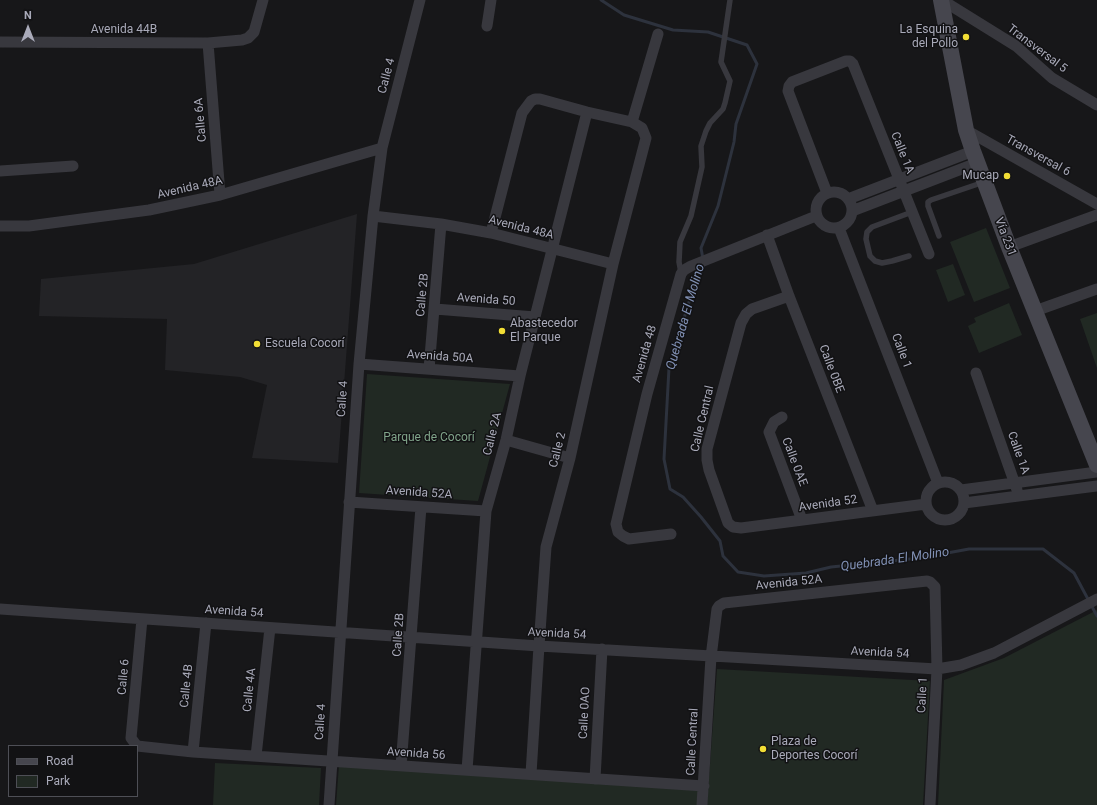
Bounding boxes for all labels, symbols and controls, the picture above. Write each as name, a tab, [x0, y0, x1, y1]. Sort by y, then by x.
north arrow	[8, 8, 48, 48]
text: N	[24, 9, 32, 22]
street label: Transversal 5	[1004, 22, 1070, 76]
street label: Avenida 44B	[91, 23, 157, 37]
place label: La Esquina del Pollo	[900, 23, 958, 51]
marker: La Esquina del Pollo	[961, 32, 971, 42]
street label: Calle 4	[375, 57, 399, 95]
street label: Calle 6A	[192, 97, 210, 143]
street label: Calle 1A	[887, 130, 917, 176]
street label: Transversal 6	[1003, 132, 1073, 180]
place label: Mucap	[962, 169, 999, 183]
marker: Mucap	[1002, 171, 1012, 181]
street label: Avenida 48A	[156, 173, 224, 203]
street label: Avenida 48A	[487, 213, 555, 243]
street label: Vía 231	[991, 216, 1019, 258]
water label: Quebrada El Molino	[663, 262, 709, 372]
street label: Calle 2B	[414, 273, 432, 317]
street label: Avenida 50	[456, 291, 516, 309]
place label: Abastecedor El Parque	[510, 317, 578, 345]
street label: Avenida 48	[630, 324, 660, 384]
marker: Abastecedor El Parque	[497, 326, 507, 336]
street label: Calle 1	[888, 331, 914, 371]
place label: Escuela Cocorí	[265, 337, 345, 351]
marker: Escuela Cocorí	[252, 339, 262, 349]
street label: Calle 0BE	[815, 343, 847, 395]
street label: Avenida 50A	[406, 347, 474, 367]
street label: Calle 4	[335, 380, 351, 418]
street label: Calle Central	[688, 384, 718, 454]
street label: Calle 2A	[481, 411, 505, 457]
street label: Calle 1A	[1004, 430, 1032, 476]
park label: Parque de Cocorí	[383, 431, 475, 445]
street label: Calle 2	[547, 431, 569, 469]
street label: Calle 0AE	[778, 436, 810, 488]
street label: Avenida 52A	[385, 483, 453, 503]
street label: Avenida 52	[798, 493, 858, 515]
water label: Quebrada El Molino	[840, 545, 950, 575]
street label: Avenida 52A	[755, 572, 823, 594]
street label: Avenida 54	[204, 603, 264, 621]
street label: Calle 2B	[390, 613, 408, 657]
street label: Avenida 54	[527, 625, 587, 643]
street label: Avenida 54	[850, 644, 910, 662]
street label: Calle 6	[115, 658, 133, 696]
street label: Calle 4B	[178, 663, 196, 709]
street label: Calle 4A	[241, 667, 259, 713]
street label: Calle 1	[915, 677, 931, 713]
street label: Calle 0AO	[576, 687, 594, 739]
street label: Calle 4	[313, 703, 329, 741]
street label: Calle Central	[684, 708, 702, 776]
place label: Plaza de Deportes Cocorí	[771, 735, 857, 763]
marker: Plaza de Deportes Cocorí	[758, 744, 768, 754]
legend	[8, 745, 138, 797]
street label: Avenida 56	[386, 745, 446, 763]
text: Road	[46, 754, 74, 768]
text: Park	[46, 774, 70, 788]

